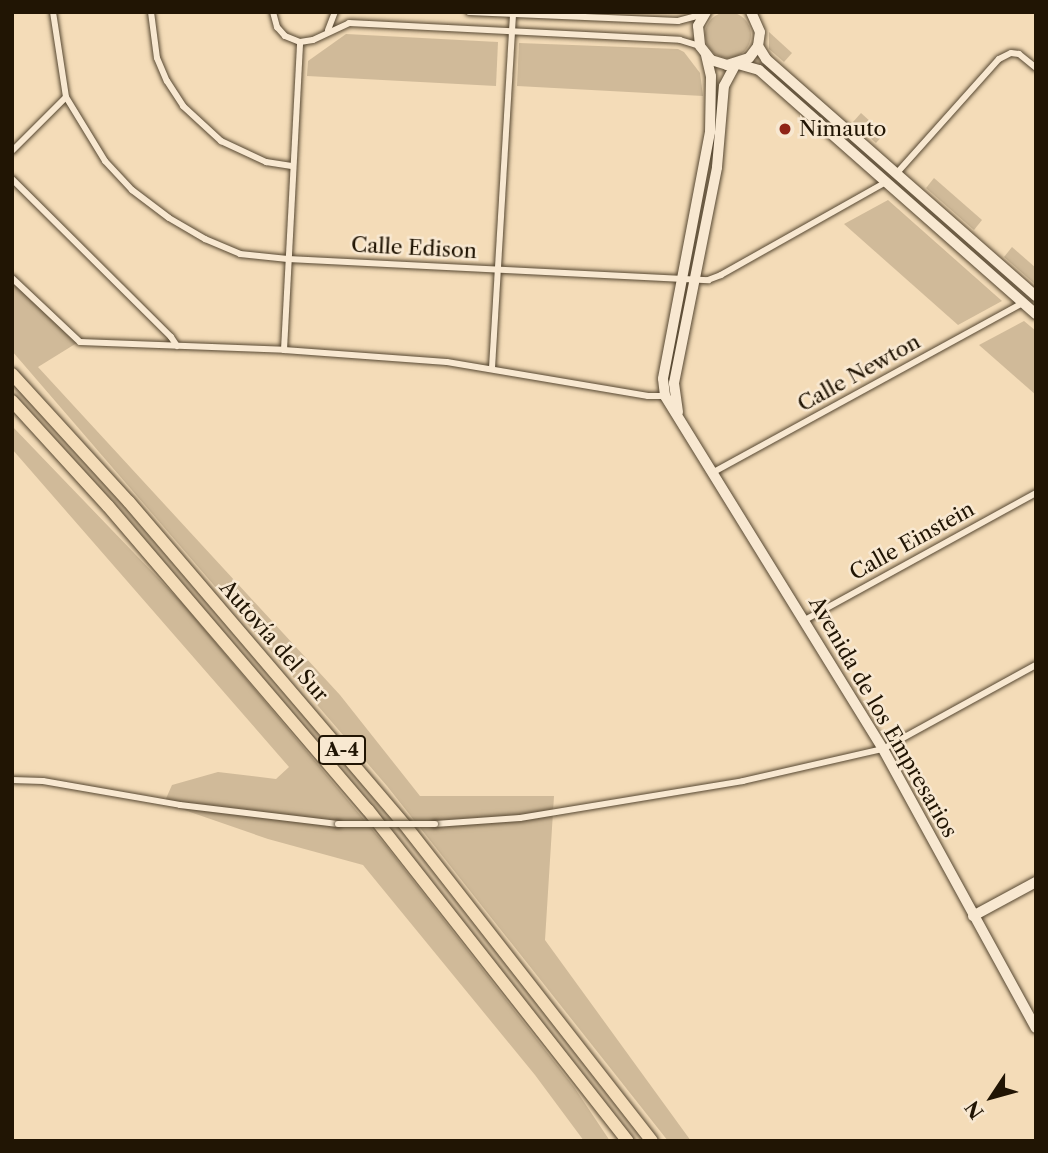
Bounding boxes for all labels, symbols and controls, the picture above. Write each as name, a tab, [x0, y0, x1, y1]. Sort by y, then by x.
place label: Nimauto	[799, 116, 886, 142]
marker: Nimauto	[777, 121, 793, 137]
street label: Calle Edison	[350, 232, 478, 264]
street label: Calle Newton	[793, 329, 925, 417]
street label: Calle Einstein	[845, 496, 979, 586]
street label: Autovía del Sur	[214, 575, 334, 707]
street label: Avenida de los Empresarios	[803, 592, 963, 842]
road number: A-4	[318, 734, 366, 765]
north arrow	[957, 1062, 1027, 1132]
text: N	[960, 1096, 989, 1123]

